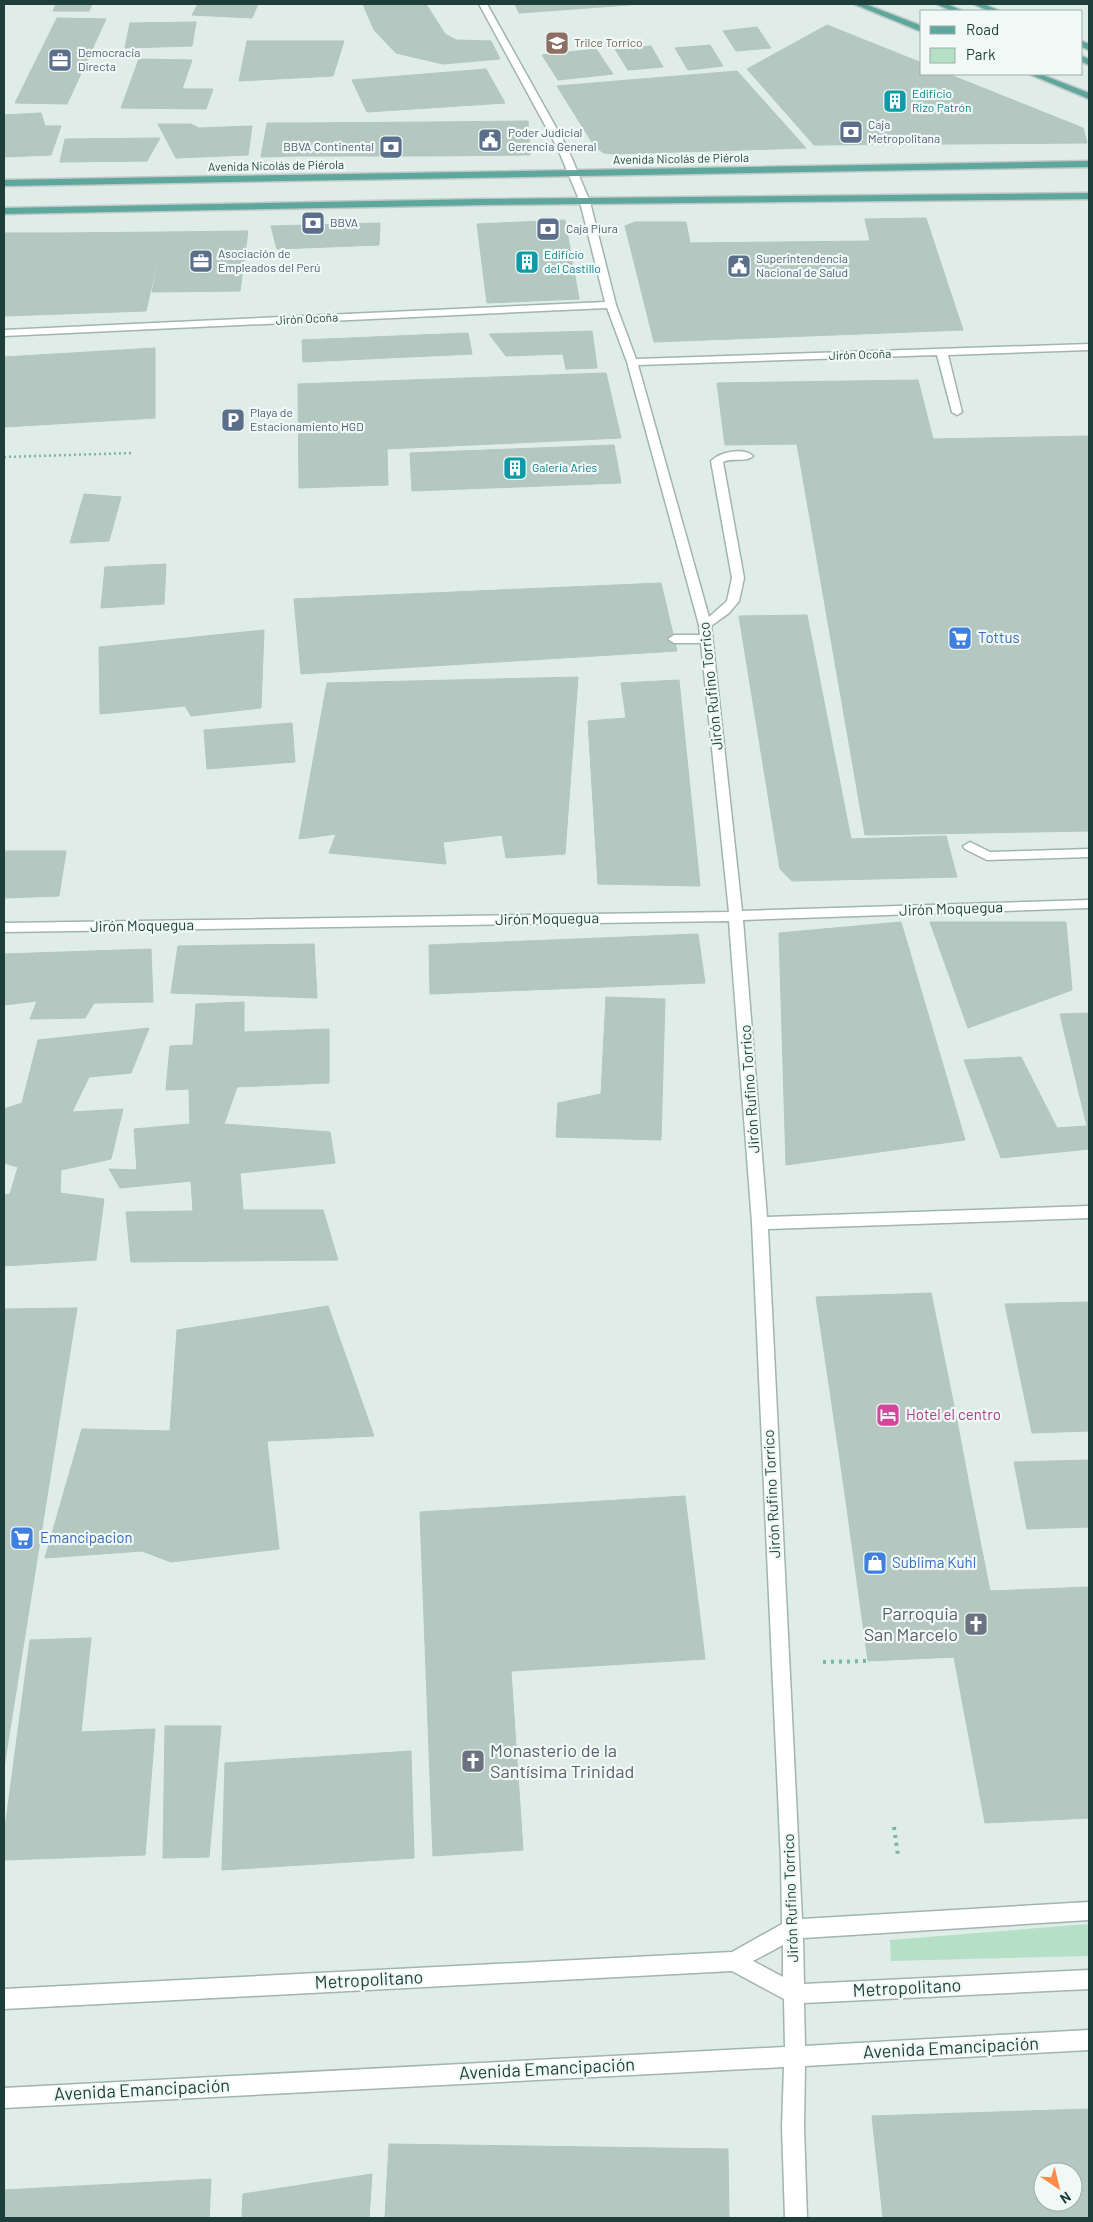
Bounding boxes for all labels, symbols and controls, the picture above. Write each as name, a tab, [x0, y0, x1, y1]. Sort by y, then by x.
legend	[920, 10, 1083, 75]
text: Road	[966, 20, 999, 38]
school or university icon: Trilce Torrico	[544, 30, 570, 56]
place label: Trilce Torrico	[574, 35, 642, 49]
place label: Democracia Directa	[78, 45, 140, 73]
text: Park	[966, 45, 996, 63]
office icon: Democracia Directa	[47, 47, 73, 73]
place label: Edificio Rizo Patrón	[912, 86, 971, 114]
building icon: Edificio Rizo Patrón	[882, 88, 908, 114]
place label: Caja Metropolitana	[868, 117, 940, 145]
bank icon: Caja Metropolitana	[838, 119, 864, 145]
place label: Poder Judicial Gerencia General	[508, 125, 596, 153]
public building icon: Poder Judicial Gerencia General	[477, 127, 503, 153]
bank icon: BBVA Continental	[378, 134, 404, 160]
place label: BBVA Continental	[283, 139, 374, 153]
street label: Avenida Nicolás de Piérola	[613, 150, 749, 166]
street label: Avenida Nicolás de Piérola	[208, 157, 344, 173]
bank icon: BBVA	[300, 210, 326, 236]
place label: BBVA	[330, 215, 358, 229]
bank icon: Caja Piura	[535, 216, 561, 242]
place label: Caja Piura	[566, 221, 618, 235]
place label: Asociación de Empleados del Perú	[218, 246, 321, 274]
place label: Edificio del Castillo	[544, 247, 601, 275]
office icon: Asociación de Empleados del Perú	[188, 248, 214, 274]
building icon: Edificio del Castillo	[514, 249, 540, 275]
place label: Superintendencia Nacional de Salud	[756, 251, 848, 279]
public building icon: Superintendencia Nacional de Salud	[726, 253, 752, 279]
street label: Jirón Ocoña	[275, 309, 338, 327]
street label: Jirón Ocoña	[829, 346, 891, 362]
place label: Playa de Estacionamiento HGD	[250, 405, 364, 433]
parking icon: Playa de Estacionamiento HGD	[220, 407, 246, 433]
building icon: Galeria Aries	[502, 455, 528, 481]
place label: Galeria Aries	[532, 460, 598, 474]
street label: Jirón Rufino Torrico	[694, 621, 726, 751]
supermarket icon: Tottus	[947, 625, 973, 651]
place label: Tottus	[978, 628, 1020, 646]
street label: Jirón Moquegua	[899, 897, 1003, 919]
street label: Jirón Moquegua	[495, 908, 599, 928]
street label: Jirón Moquegua	[90, 915, 194, 935]
street label: Jirón Rufino Torrico	[736, 1024, 762, 1154]
hotel icon: Hotel el centro	[875, 1402, 901, 1428]
place label: Hotel el centro	[906, 1405, 1001, 1423]
street label: Jirón Rufino Torrico	[759, 1429, 783, 1559]
supermarket icon: Emancipacion	[9, 1525, 35, 1551]
place label: Emancipacion	[40, 1528, 133, 1546]
shop icon: Sublima Kuhl	[862, 1550, 888, 1576]
place label: Sublima Kuhl	[892, 1553, 976, 1571]
place label: Parroquia San Marcelo	[864, 1602, 958, 1645]
church icon: Parroquia San Marcelo	[963, 1611, 989, 1637]
place label: Monasterio de la Santísima Trinidad	[490, 1739, 634, 1782]
church icon: Monasterio de la Santísima Trinidad	[460, 1748, 486, 1774]
street label: Jirón Rufino Torrico	[779, 1833, 801, 1963]
street label: Metropolitano	[314, 1965, 424, 1993]
street label: Metropolitano	[852, 1973, 962, 2001]
street label: Avenida Emancipación	[862, 2031, 1039, 2063]
street label: Avenida Emancipación	[458, 2052, 635, 2084]
street label: Avenida Emancipación	[53, 2073, 230, 2105]
north arrow	[1033, 2162, 1083, 2212]
text: N	[1057, 2188, 1074, 2208]

